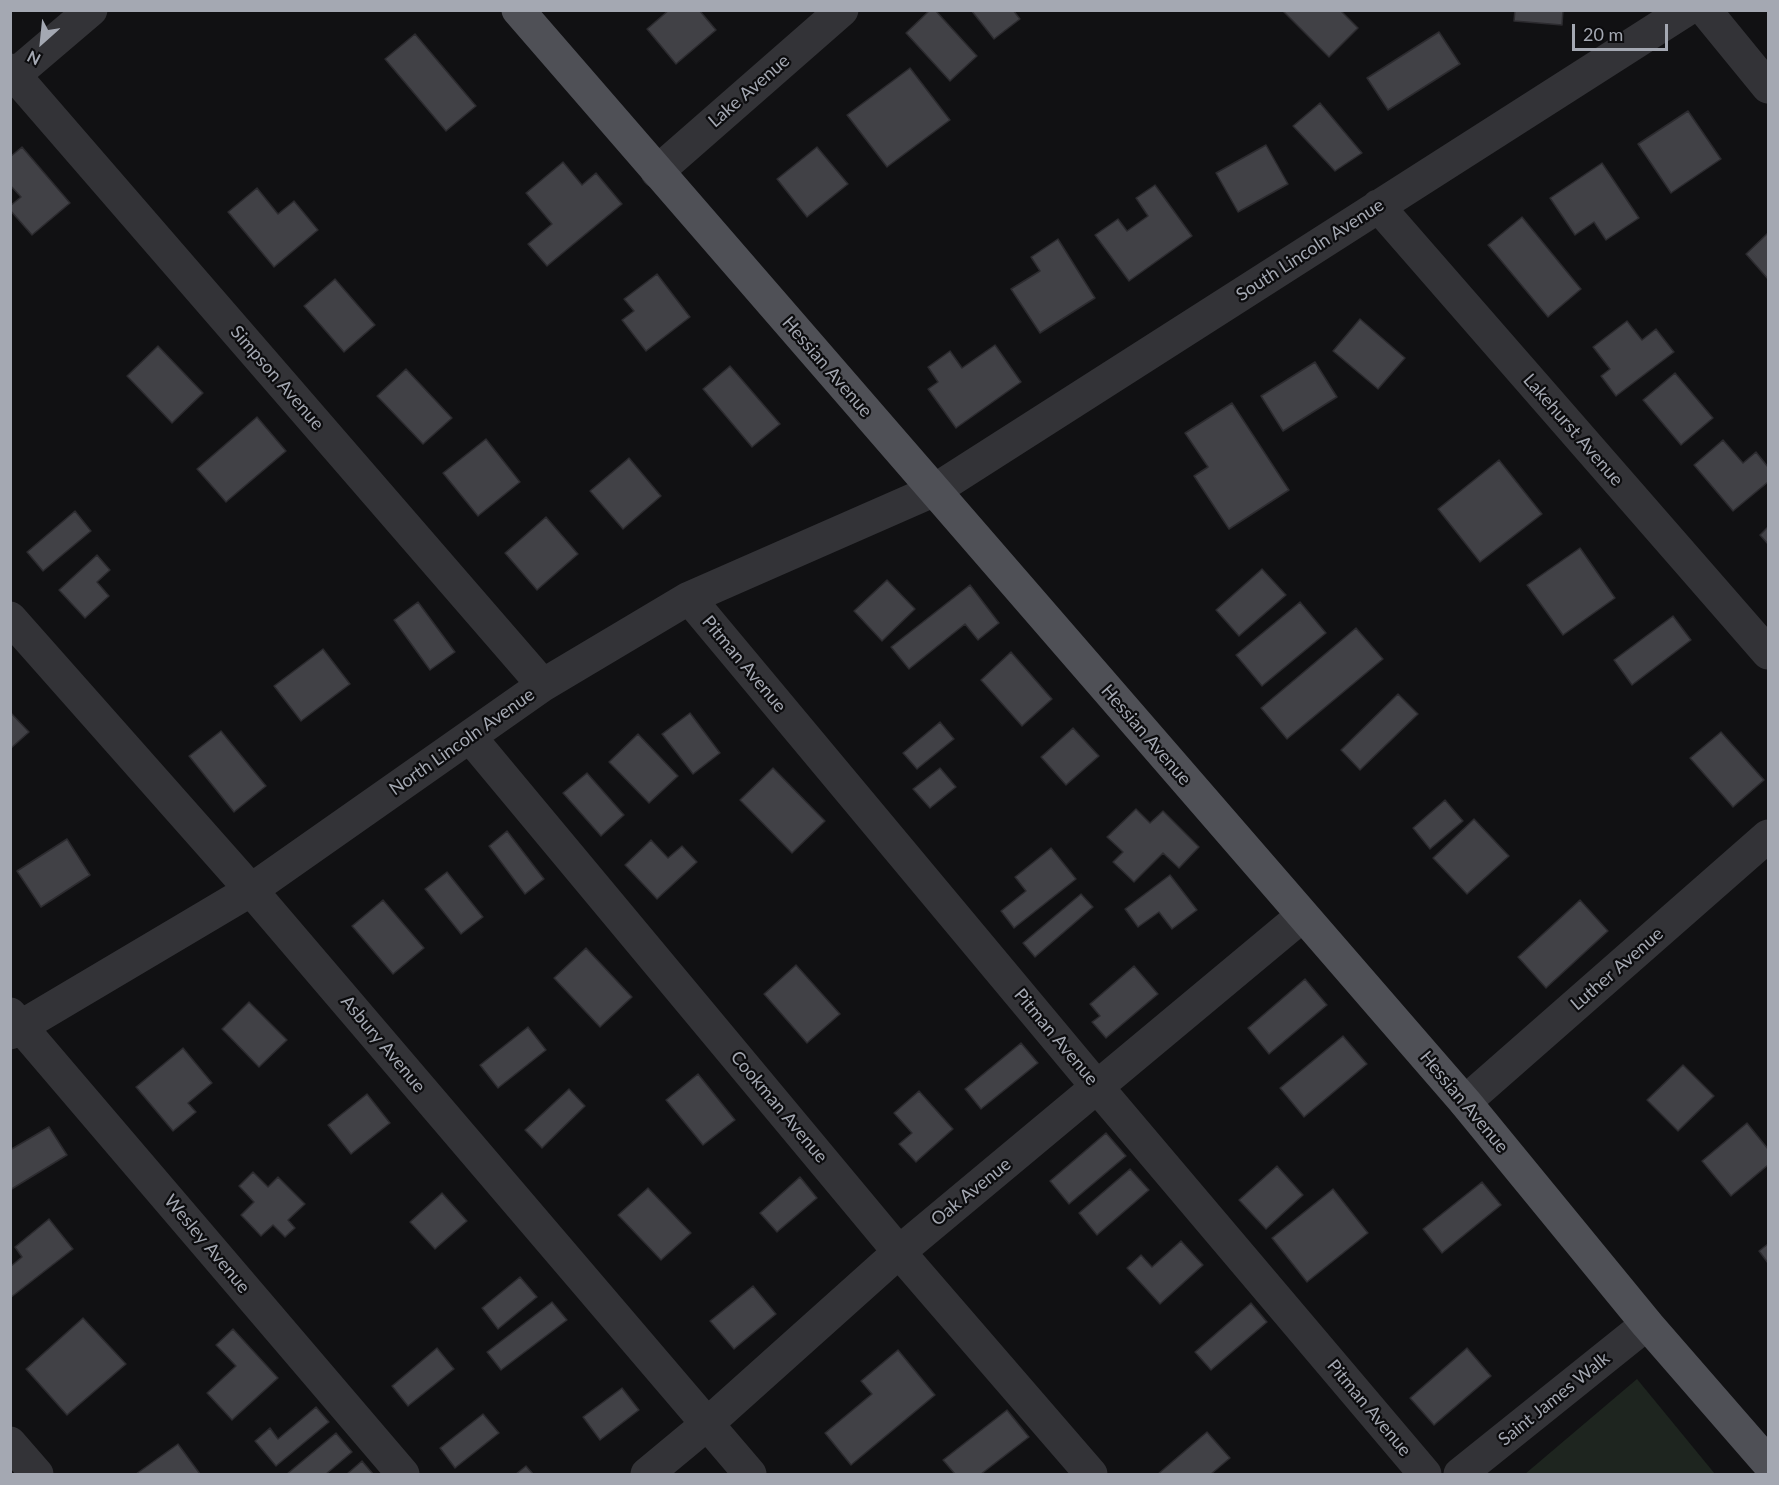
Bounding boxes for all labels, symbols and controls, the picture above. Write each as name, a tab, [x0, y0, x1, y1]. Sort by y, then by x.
north arrow	[12, 12, 72, 72]
scale bar	[1575, 12, 1671, 50]
text: 20 m	[1583, 23, 1623, 45]
text: N	[24, 47, 43, 70]
street label: Lake Avenue	[704, 50, 794, 132]
street label: South Lincoln Avenue	[1232, 194, 1388, 306]
street label: Hessian Avenue	[777, 312, 877, 422]
street label: Simpson Avenue	[226, 321, 328, 435]
street label: Lakehurst Avenue	[1518, 370, 1628, 490]
street label: Pitman Avenue	[697, 611, 791, 717]
street label: Hessian Avenue	[1096, 680, 1196, 790]
street label: North Lincoln Avenue	[385, 684, 539, 800]
street label: Luther Avenue	[1566, 923, 1668, 1015]
street label: Pitman Avenue	[1009, 984, 1103, 1090]
street label: Asbury Avenue	[336, 991, 430, 1097]
street label: Cookman Avenue	[726, 1047, 832, 1167]
street label: Hessian Avenue	[1415, 1047, 1513, 1157]
street label: Oak Avenue	[927, 1153, 1015, 1231]
street label: Wesley Avenue	[160, 1190, 254, 1298]
street label: Saint James Walk	[1494, 1348, 1614, 1450]
street label: Pitman Avenue	[1322, 1355, 1416, 1461]

